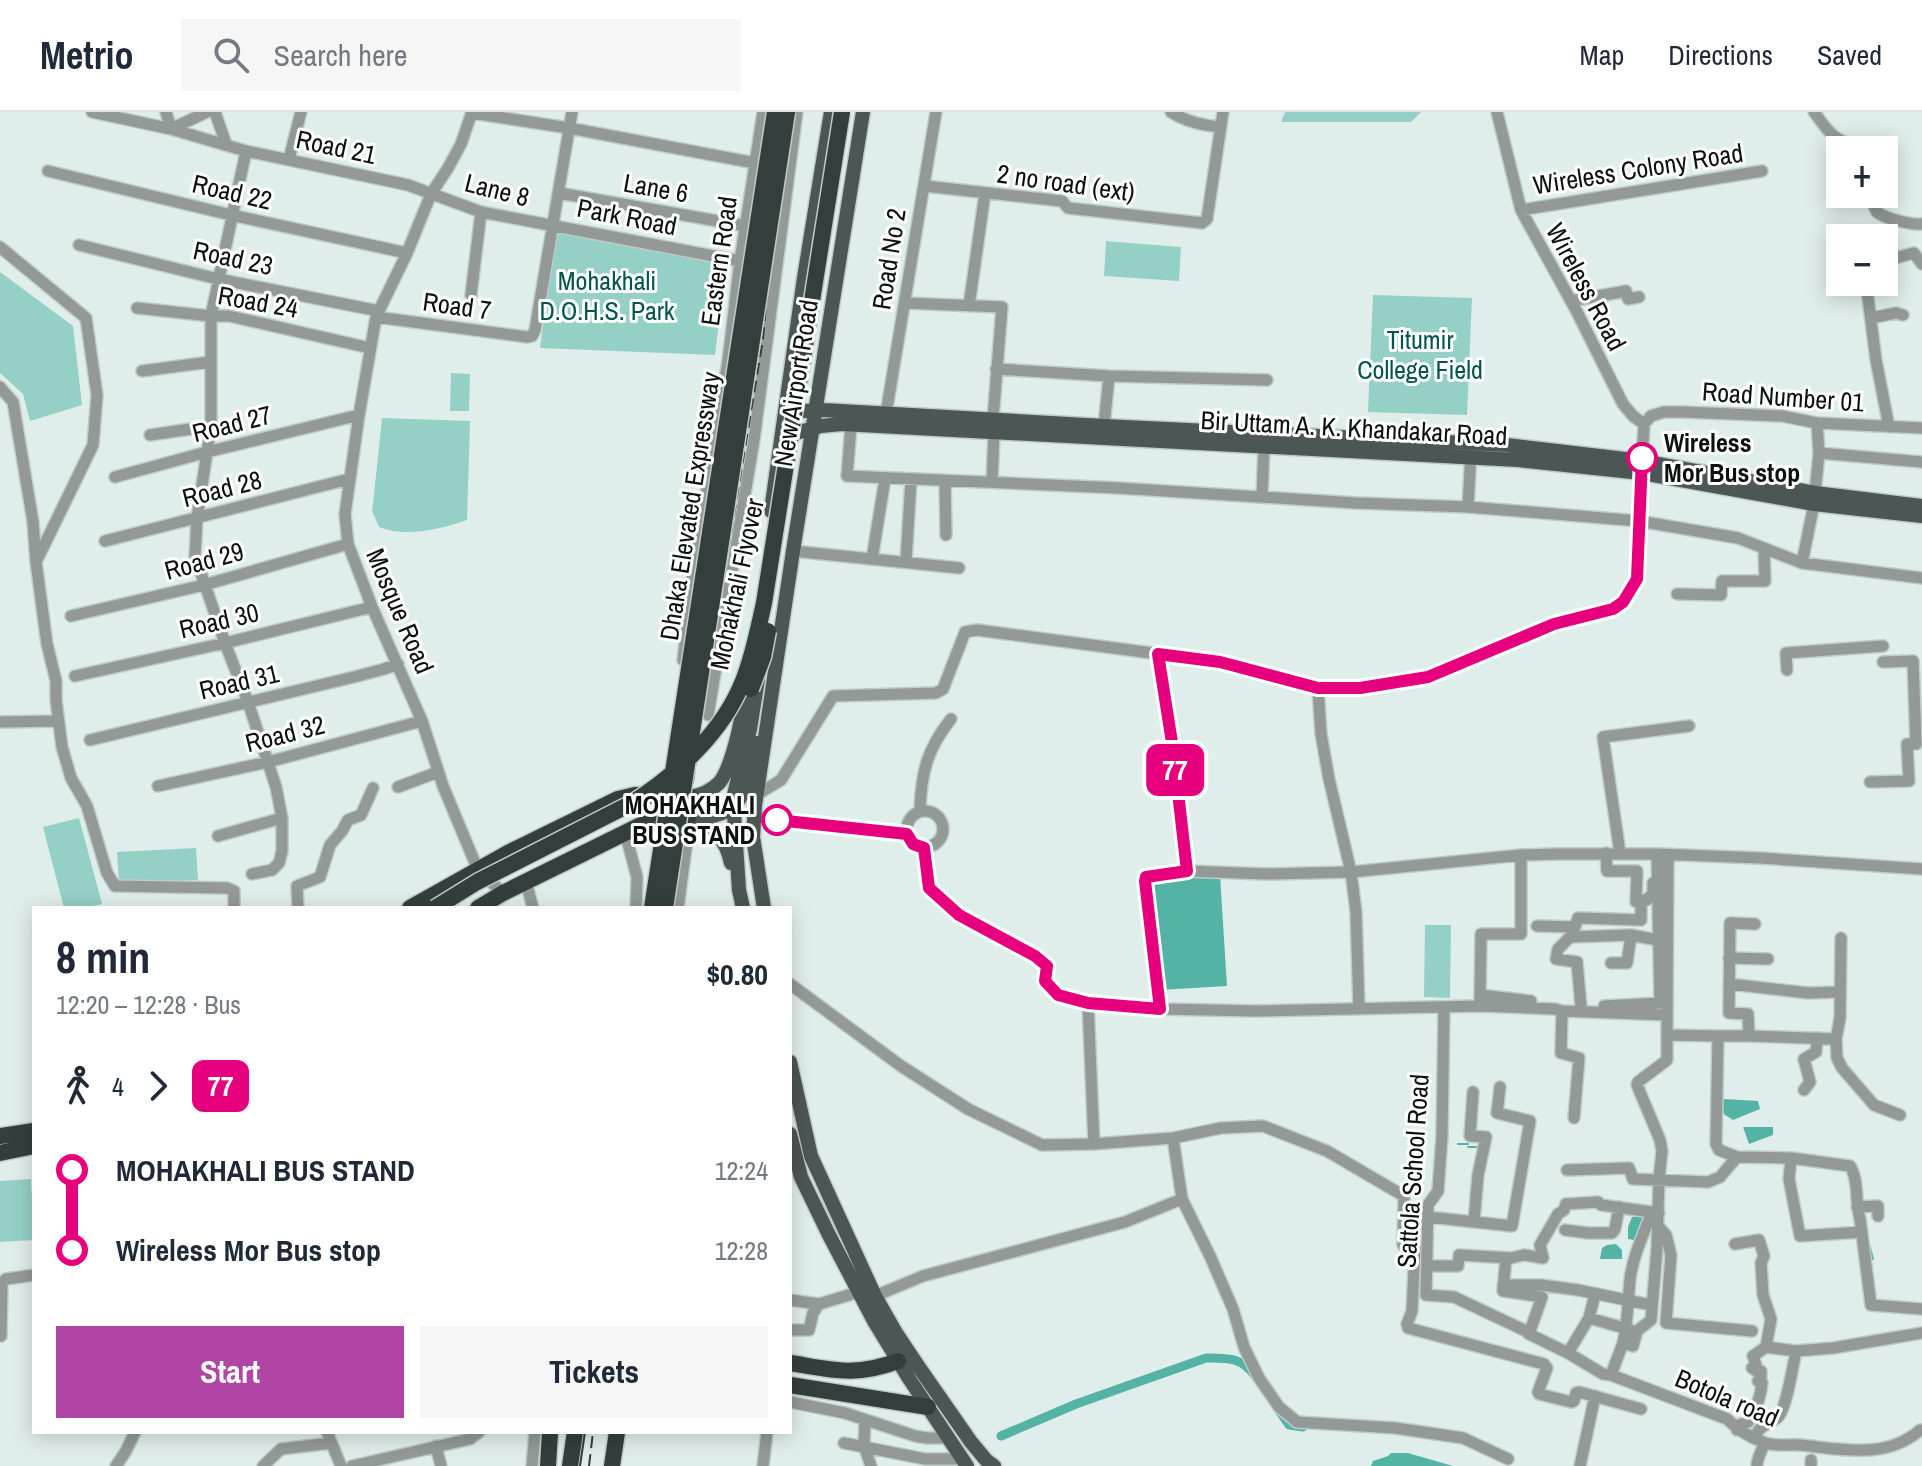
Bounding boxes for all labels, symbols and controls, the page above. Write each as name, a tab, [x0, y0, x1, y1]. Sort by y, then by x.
search box	[181, 19, 741, 91]
text: Metrio	[40, 30, 133, 81]
icon: search	[209, 33, 253, 77]
text: Search here	[273, 35, 408, 75]
text: Map	[1580, 36, 1624, 74]
text: Directions	[1668, 36, 1773, 74]
text: Saved	[1817, 36, 1882, 74]
street label: Road 21	[293, 121, 379, 172]
street label: Wireless Colony Road	[1530, 135, 1745, 202]
map controls	[1826, 136, 1898, 296]
button: +	[1826, 136, 1898, 208]
street label: 2 no road (ext)	[995, 156, 1137, 209]
street label: Road 22	[189, 165, 275, 218]
street label: Lane 8	[461, 165, 533, 214]
street label: Lane 6	[621, 165, 691, 210]
street label: Park Road	[574, 190, 680, 243]
street label: Eastern Road	[692, 194, 745, 328]
street label: Road No 2	[863, 206, 914, 312]
street label: Wireless Road	[1538, 217, 1635, 357]
button: −	[1826, 224, 1898, 296]
street label: Road 23	[190, 232, 276, 283]
park label: Mohakhali D.O.H.S. Park	[539, 263, 675, 328]
street label: Road 24	[215, 277, 301, 326]
street label: Road 7	[421, 283, 494, 328]
street label: New Airport Road	[765, 297, 826, 469]
park label: Titumir College Field	[1357, 322, 1483, 387]
street label: Dhaka Elevated Expressway	[651, 369, 728, 643]
street label: Road Number 01	[1701, 373, 1865, 420]
street label: Road 27	[189, 397, 275, 450]
street label: Bir Uttam A. K. Khandakar Road	[1200, 402, 1508, 453]
place label: Wireless Mor Bus stop	[1664, 425, 1800, 490]
marker: Wireless Mor Bus stop	[1627, 443, 1657, 473]
street label: Road 28	[179, 462, 265, 515]
street label: Mohakhali Flyover	[701, 495, 772, 673]
street label: Road 29	[160, 533, 247, 588]
street label: Mosque Road	[358, 543, 443, 679]
street label: Road 30	[176, 594, 262, 647]
street label: Road 31	[196, 655, 282, 708]
street label: Road 32	[242, 707, 328, 760]
line badge: 77	[1139, 744, 1211, 796]
text: 77	[1162, 751, 1188, 789]
place label: MOHAKHALI BUS STAND	[625, 787, 755, 852]
marker: MOHAKHALI BUS STAND	[762, 805, 792, 835]
text: 8 min	[56, 927, 150, 987]
text: $0.80	[706, 954, 768, 994]
text: 12:20 – 12:28 · Bus	[56, 987, 241, 1022]
icon: walk	[56, 1064, 100, 1108]
icon: forward	[136, 1064, 180, 1108]
text: 77	[208, 1067, 233, 1105]
text: 4	[112, 1069, 124, 1104]
street label: Sattola School Road	[1388, 1073, 1437, 1269]
text: MOHAKHALI BUS STAND	[116, 1150, 415, 1190]
text: 12:24	[715, 1153, 768, 1188]
text: Wireless Mor Bus stop	[116, 1230, 381, 1270]
text: 12:28	[715, 1233, 768, 1268]
button: Start	[56, 1326, 404, 1418]
button: Tickets	[420, 1326, 768, 1418]
street label: Botola road	[1670, 1360, 1784, 1435]

